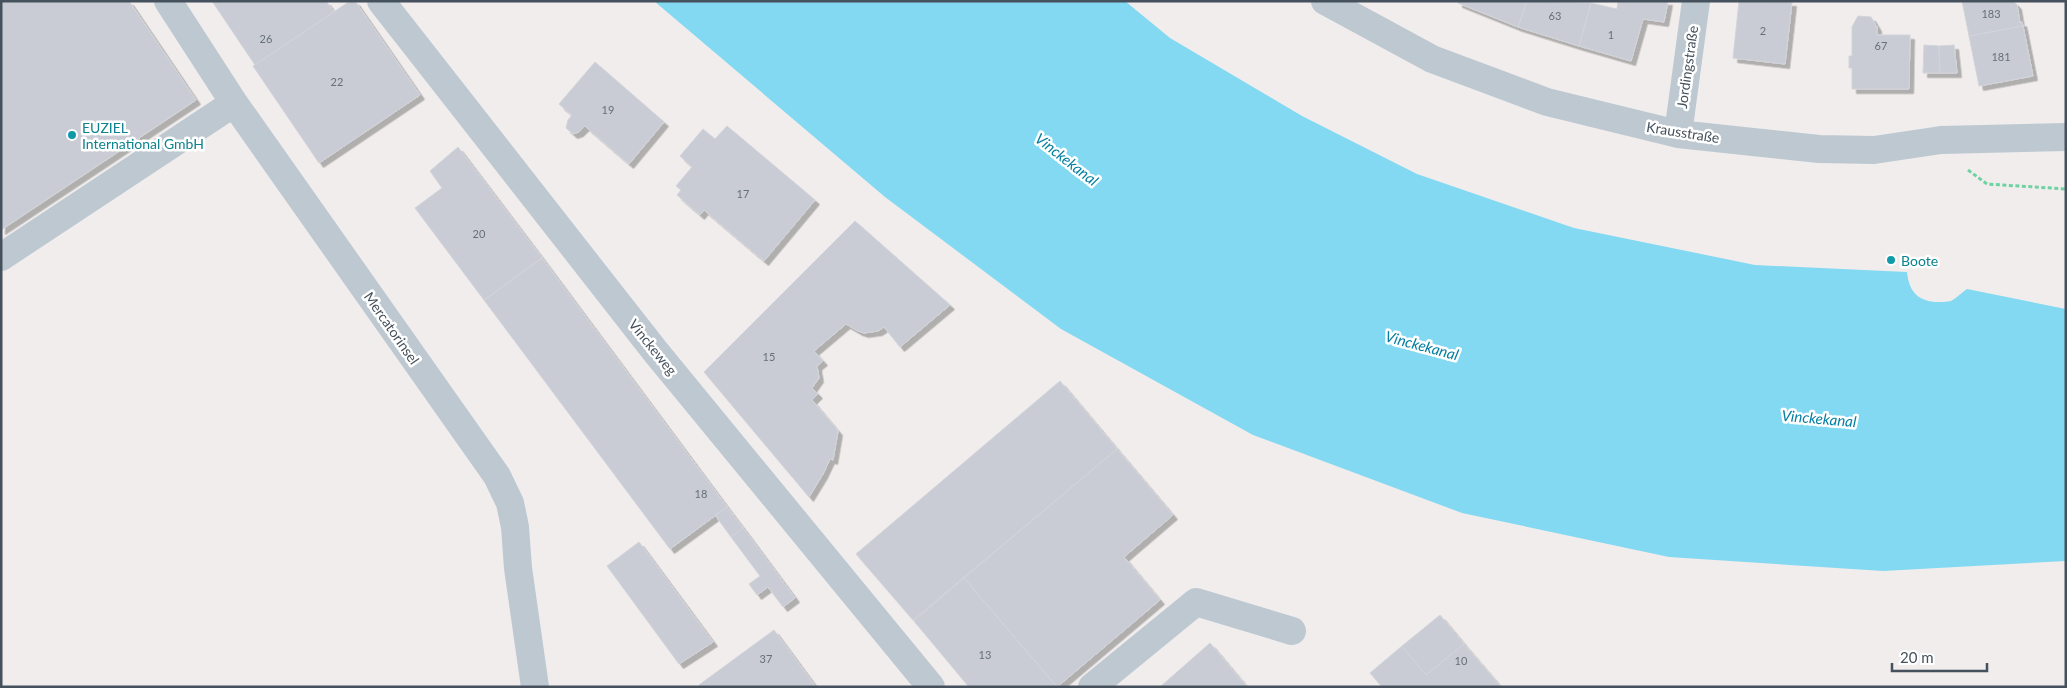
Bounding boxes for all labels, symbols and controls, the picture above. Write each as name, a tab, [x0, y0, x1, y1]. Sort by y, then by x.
house number: 183	[1981, 7, 2001, 20]
house number: 63	[1549, 9, 1561, 22]
house number: 2	[1760, 24, 1766, 37]
street label: Jordingstraße	[1673, 25, 1701, 109]
house number: 1	[1608, 28, 1614, 41]
house number: 26	[260, 32, 272, 45]
house number: 67	[1875, 39, 1887, 52]
house number: 181	[1991, 50, 2011, 63]
house number: 22	[331, 75, 343, 88]
house number: 19	[602, 103, 614, 116]
street label: Krausstraße	[1645, 118, 1721, 146]
place label: EUZIEL International GmbH	[82, 119, 204, 152]
marker: EUZIEL International GmbH	[66, 129, 78, 141]
water label: Vinckekanal	[1032, 129, 1103, 190]
house number: 17	[737, 187, 749, 200]
house number: 20	[473, 227, 486, 240]
place label: Boote	[1901, 252, 1938, 269]
marker: Boote	[1885, 254, 1897, 266]
street label: Mercatorinsel	[361, 289, 423, 367]
street label: Vinckeweg	[625, 316, 681, 378]
water label: Vinckekanal	[1383, 327, 1461, 364]
house number: 15	[763, 350, 775, 363]
water label: Vinckekanal	[1781, 406, 1858, 430]
house number: 18	[695, 487, 707, 500]
scale bar	[1892, 640, 1987, 672]
house number: 13	[979, 648, 991, 661]
text: 20 m	[1900, 648, 1934, 666]
house number: 37	[760, 652, 772, 665]
house number: 10	[1455, 654, 1468, 667]

